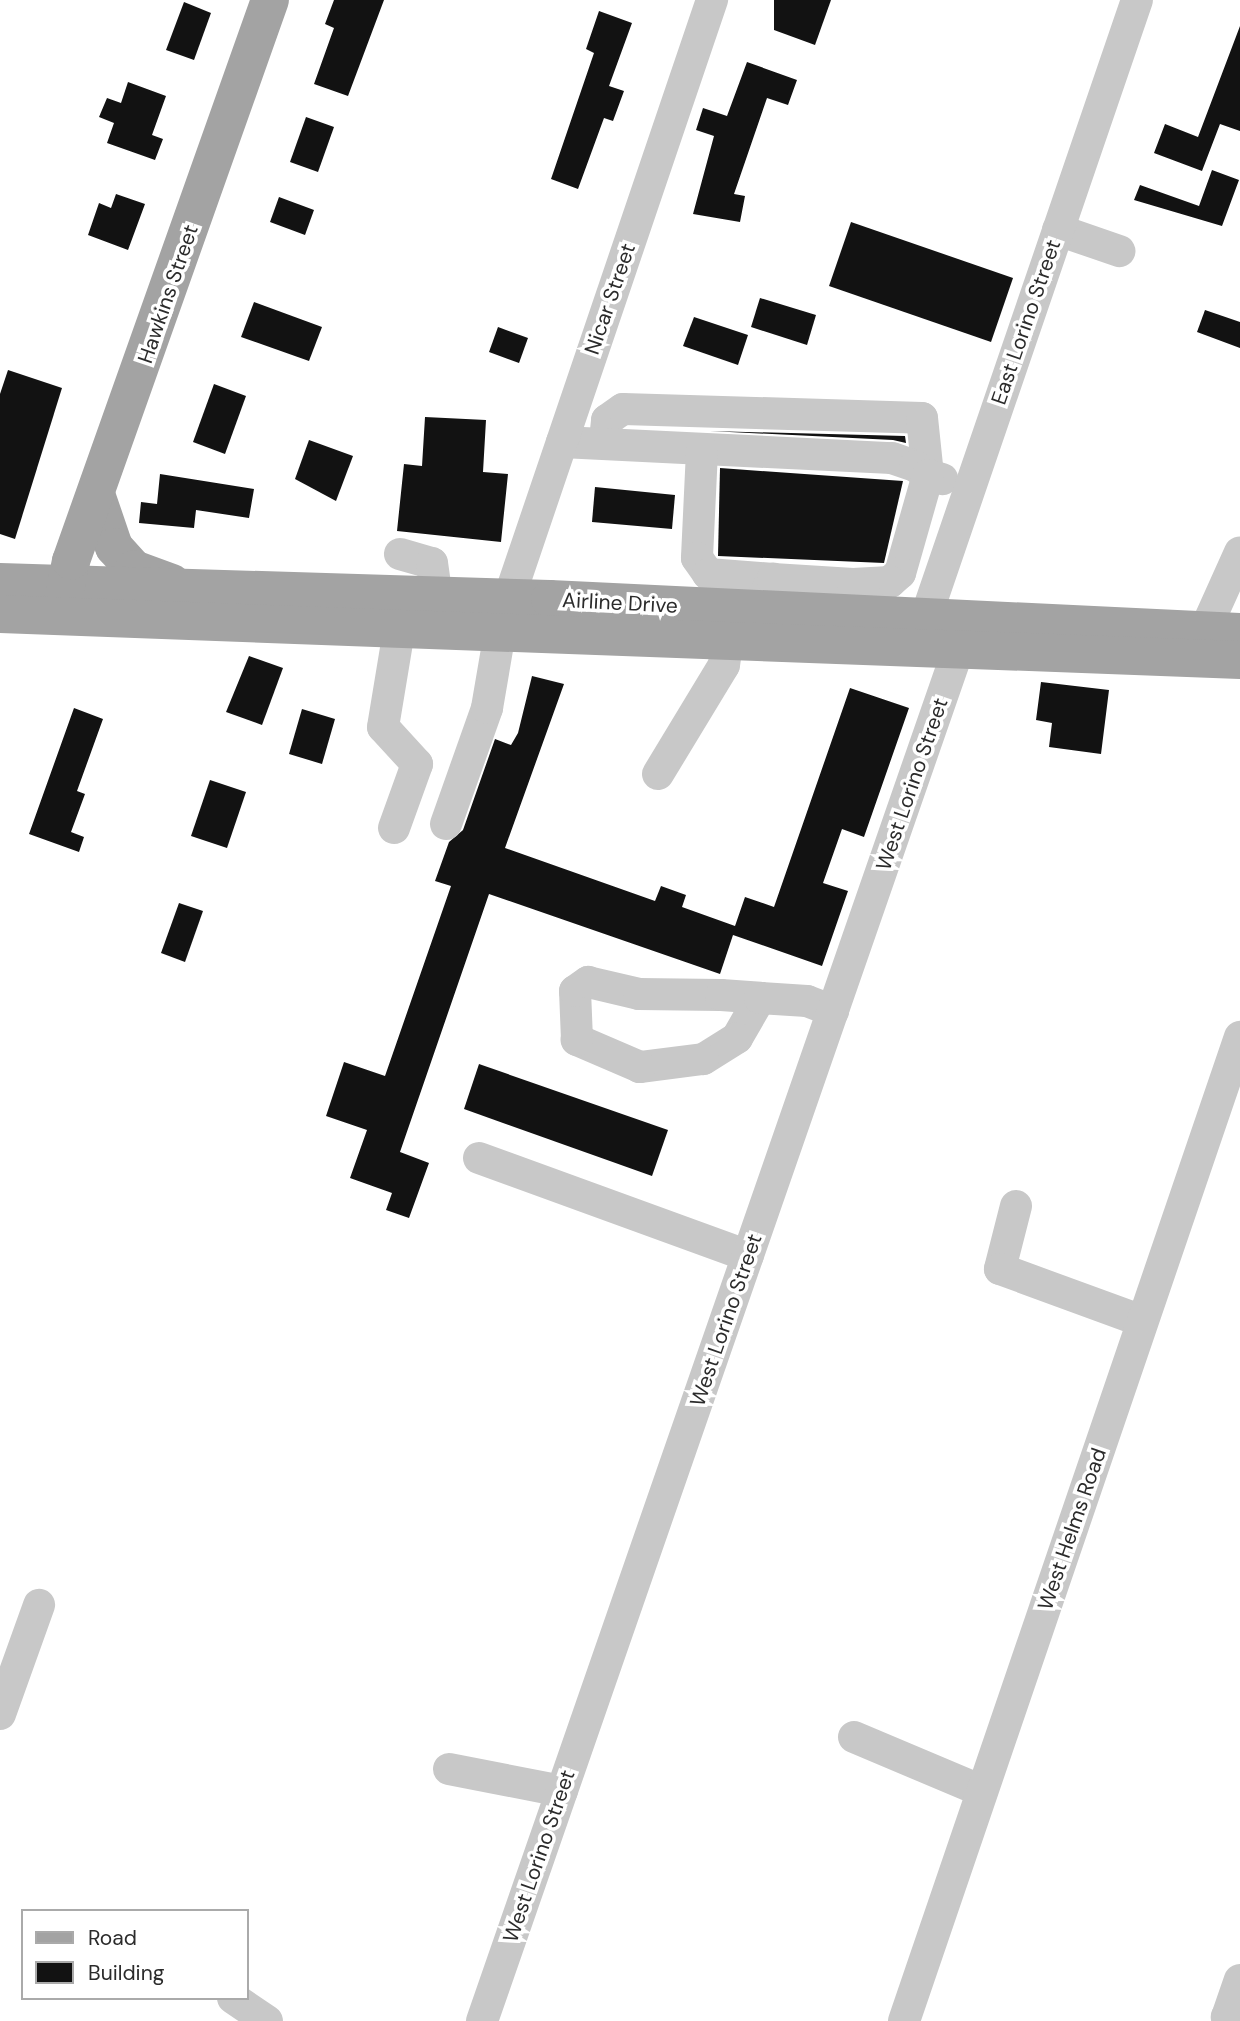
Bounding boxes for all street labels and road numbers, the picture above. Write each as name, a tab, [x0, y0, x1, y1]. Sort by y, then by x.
street label: Hawkins Street	[133, 221, 203, 367]
street label: East Lorino Street	[986, 236, 1066, 408]
street label: Nicar Street	[579, 240, 641, 358]
street label: Airline Drive	[562, 587, 678, 619]
street label: West Lorino Street	[871, 695, 953, 873]
street label: West Lorino Street	[685, 1231, 767, 1409]
street label: West Helms Road	[1032, 1445, 1112, 1613]
street label: West Lorino Street	[498, 1767, 580, 1945]

